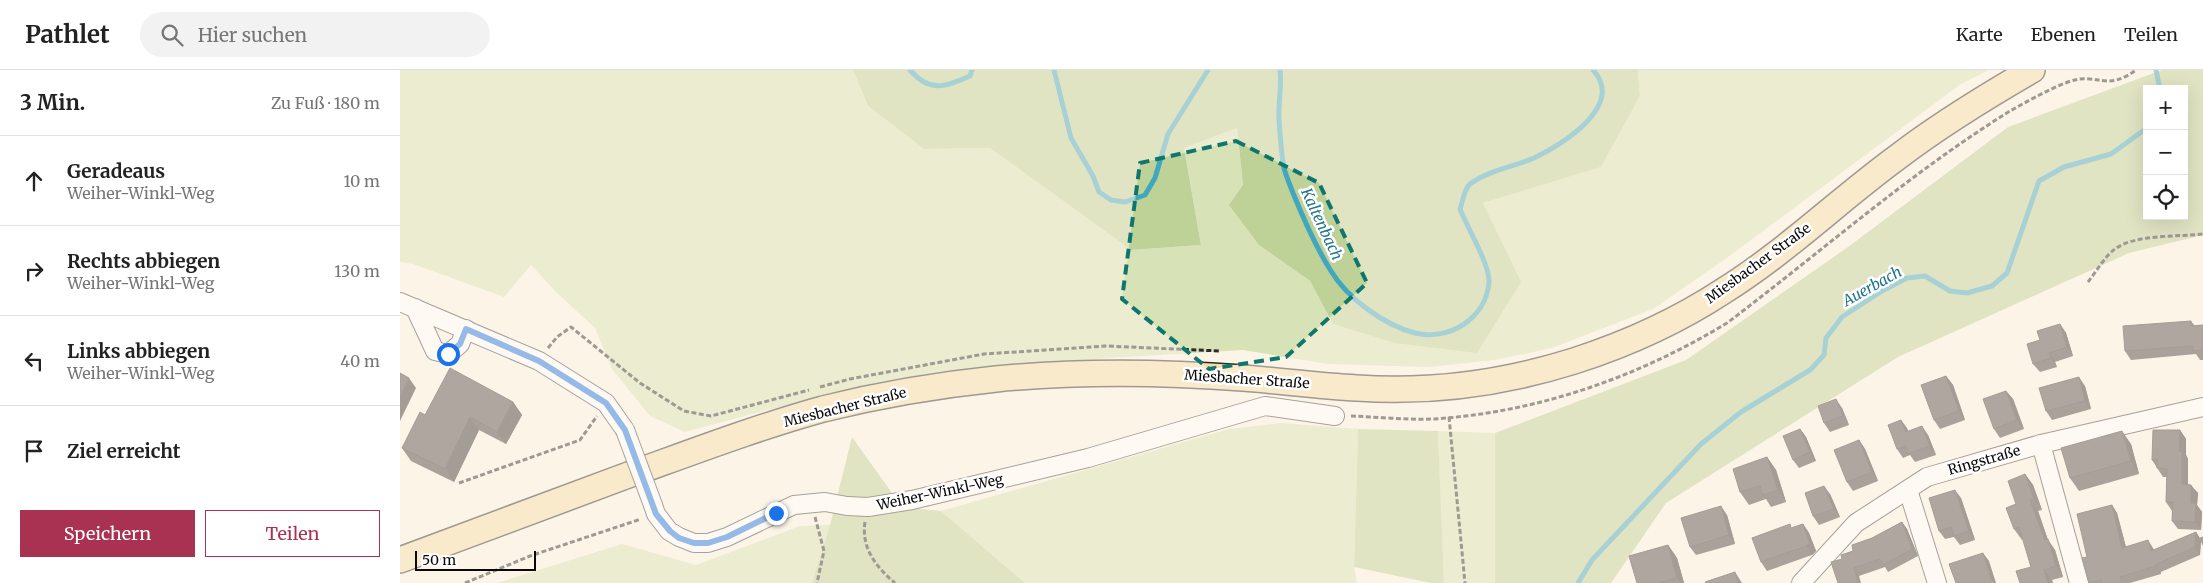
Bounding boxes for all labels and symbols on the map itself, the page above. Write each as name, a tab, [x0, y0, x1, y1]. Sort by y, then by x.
water label: Kaltenbach	[1297, 184, 1347, 263]
street label: Miesbacher Straße	[1702, 219, 1814, 307]
water label: Auerbach	[1838, 262, 1905, 310]
route start	[437, 343, 460, 366]
street label: Miesbacher Straße	[1184, 366, 1310, 392]
street label: Miesbacher Straße	[782, 383, 908, 431]
street label: Ringstraße	[1946, 441, 2022, 479]
street label: Weiher-Winkl-Weg	[874, 470, 1006, 514]
route end	[765, 502, 788, 525]
scale bar	[415, 548, 536, 571]

